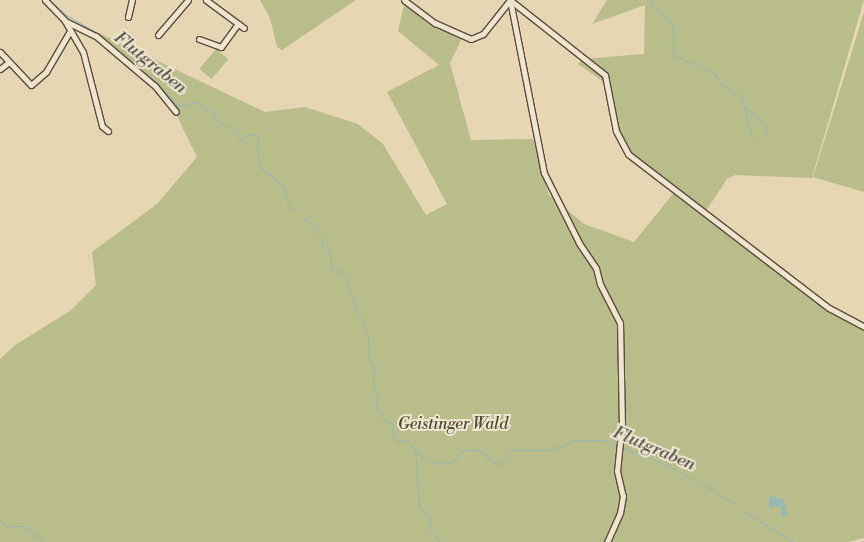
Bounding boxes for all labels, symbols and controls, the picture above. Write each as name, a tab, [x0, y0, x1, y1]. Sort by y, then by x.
water label: Flutgraben	[109, 27, 191, 99]
park label: Geistinger Wald	[398, 414, 508, 434]
water label: Flutgraben	[609, 422, 699, 476]

